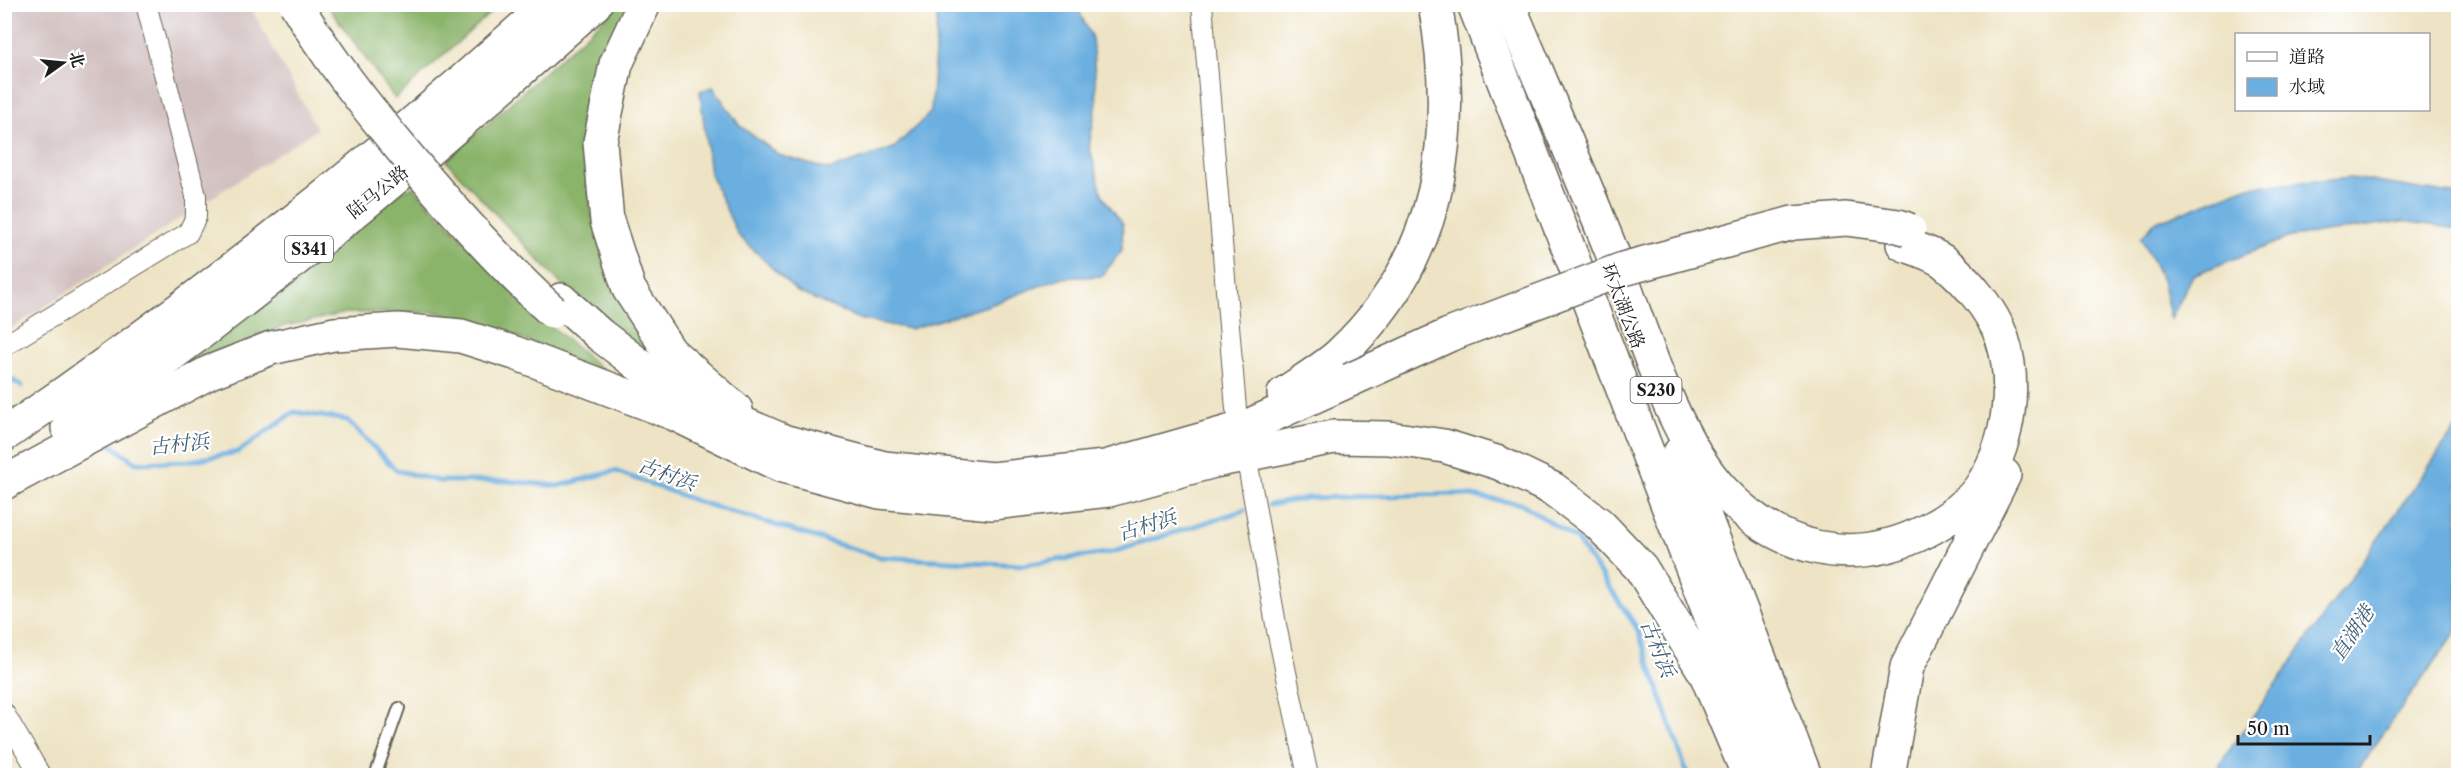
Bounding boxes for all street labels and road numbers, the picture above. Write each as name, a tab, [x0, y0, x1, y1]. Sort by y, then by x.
street label: 陆马公路	[343, 161, 413, 223]
road number: S341	[285, 236, 333, 262]
street label: 环太湖公路	[1597, 260, 1649, 352]
road number: S230	[1630, 377, 1682, 403]

